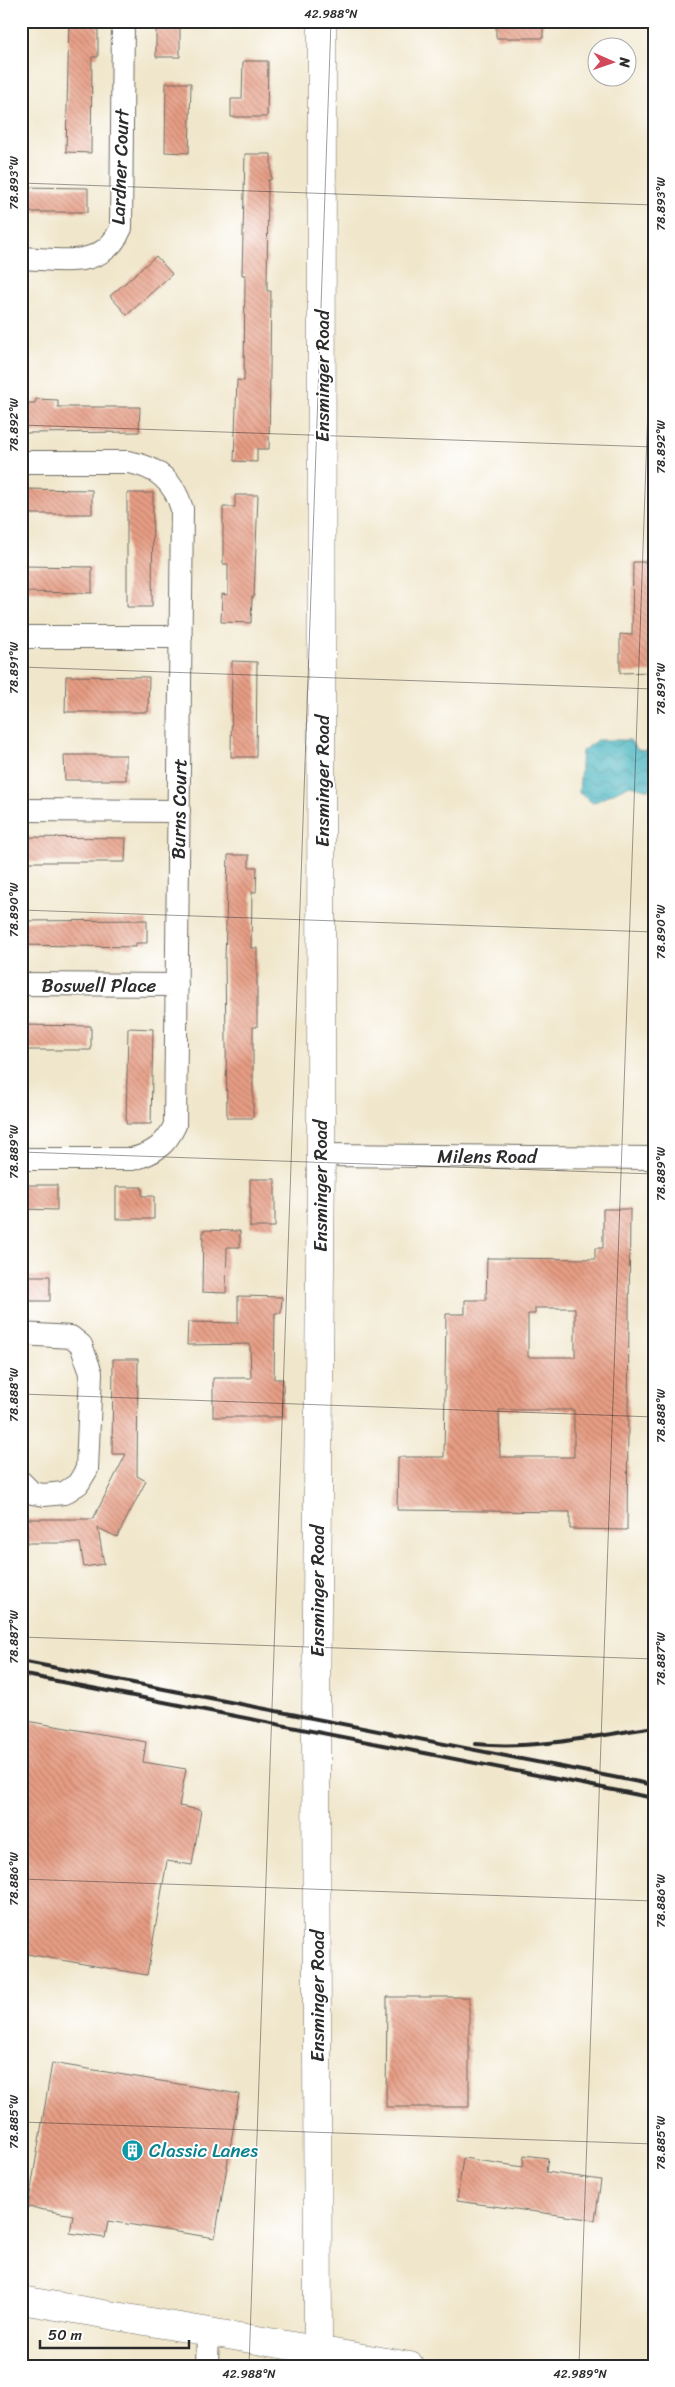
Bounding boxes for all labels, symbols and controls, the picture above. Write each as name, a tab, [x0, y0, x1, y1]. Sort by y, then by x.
text: 42.988°N	[304, 3, 358, 25]
north arrow	[588, 38, 638, 88]
text: N	[612, 56, 637, 68]
street label: Lardner Court	[101, 107, 139, 225]
text: 78.893°W	[3, 156, 25, 210]
text: 78.893°W	[650, 177, 672, 231]
street label: Ensminger Road	[306, 308, 339, 442]
text: 78.892°W	[3, 397, 25, 452]
text: 78.892°W	[650, 419, 672, 474]
text: 78.891°W	[3, 641, 25, 694]
text: 78.891°W	[650, 662, 672, 715]
street label: Ensminger Road	[306, 713, 339, 847]
street label: Burns Court	[162, 758, 196, 860]
text: 78.890°W	[3, 882, 25, 937]
text: 78.890°W	[650, 904, 672, 959]
street label: Boswell Place	[42, 969, 157, 1002]
street label: Ensminger Road	[304, 1118, 337, 1252]
text: 78.889°W	[3, 1124, 25, 1179]
street label: Milens Road	[437, 1140, 539, 1173]
text: 78.889°W	[650, 1146, 672, 1201]
text: 78.888°W	[3, 1367, 25, 1422]
text: 78.888°W	[650, 1388, 672, 1443]
street label: Ensminger Road	[301, 1523, 334, 1657]
text: 78.887°W	[3, 1610, 25, 1664]
text: 78.887°W	[650, 1632, 672, 1686]
text: 78.886°W	[3, 1852, 25, 1906]
text: 78.886°W	[650, 1874, 672, 1928]
street label: Ensminger Road	[301, 1928, 334, 2062]
text: 78.885°W	[3, 2094, 25, 2149]
text: 78.885°W	[650, 2115, 672, 2170]
place label: Classic Lanes	[149, 2134, 258, 2167]
building icon: Classic Lanes	[121, 2138, 145, 2162]
scale bar	[40, 2317, 189, 2349]
text: 50 m	[48, 2322, 83, 2348]
text: 42.988°N	[222, 2363, 276, 2385]
text: 42.989°N	[553, 2363, 607, 2385]

